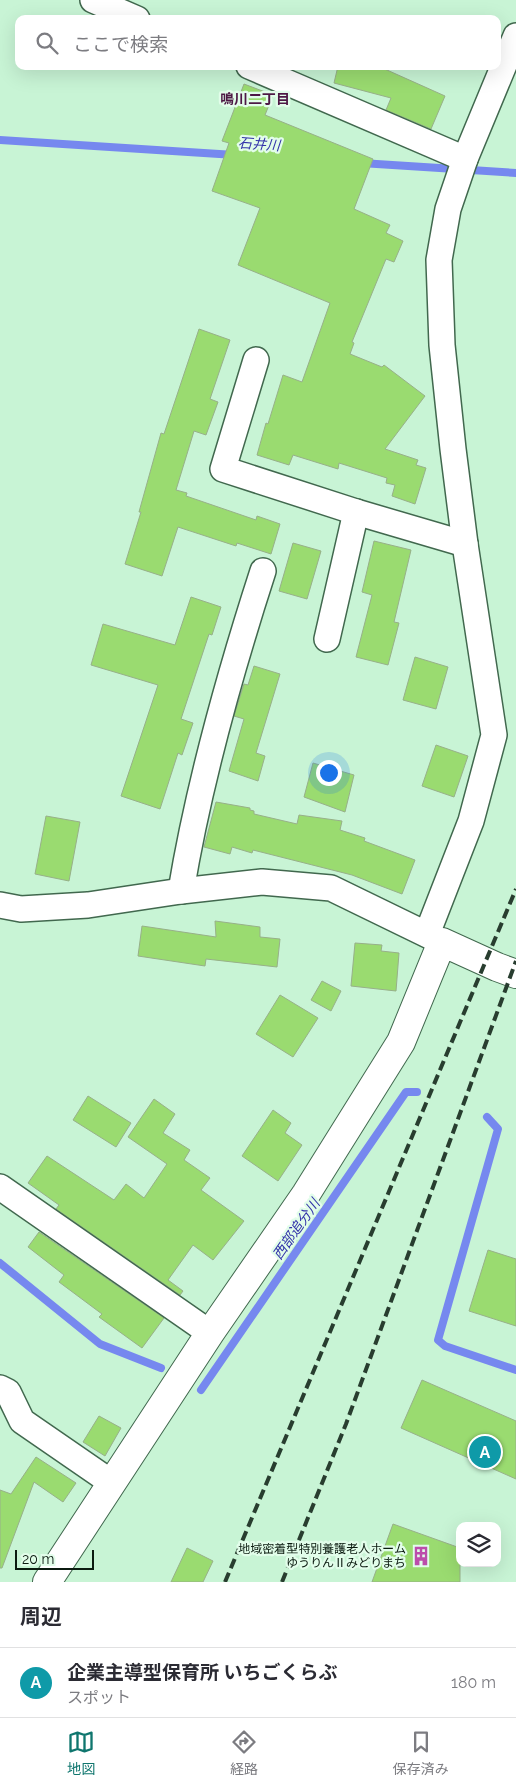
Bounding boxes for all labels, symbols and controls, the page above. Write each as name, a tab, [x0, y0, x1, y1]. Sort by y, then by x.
search box	[15, 15, 501, 70]
icon: search	[33, 29, 61, 57]
text: ここで検索	[73, 33, 168, 55]
district label: 鳴川二丁目	[220, 91, 290, 107]
water label: 石井川	[237, 135, 283, 154]
your location	[316, 760, 342, 786]
water label: 西部追分川	[269, 1194, 324, 1262]
pin: A	[469, 1433, 501, 1471]
map controls	[456, 1522, 501, 1567]
button: layers	[456, 1522, 501, 1567]
place label: 地域密着型特別養護老人ホーム ゆうりんⅡみどりまち	[238, 1542, 406, 1570]
building icon: 地域密着型特別養護老人ホーム ゆうりんⅡみどりまち	[410, 1545, 432, 1567]
scale bar	[15, 1547, 94, 1570]
text: 20 m	[22, 1551, 54, 1567]
text: 周辺	[20, 1604, 62, 1629]
text: 企業主導型保育所 いちごくらぶ	[67, 1661, 338, 1683]
text: A	[31, 1673, 41, 1692]
text: 180 m	[451, 1673, 496, 1692]
text: スポット	[67, 1688, 131, 1707]
tab: 地図	[67, 1728, 95, 1778]
tab: 経路	[230, 1728, 258, 1778]
tab: 保存済み	[393, 1728, 449, 1778]

